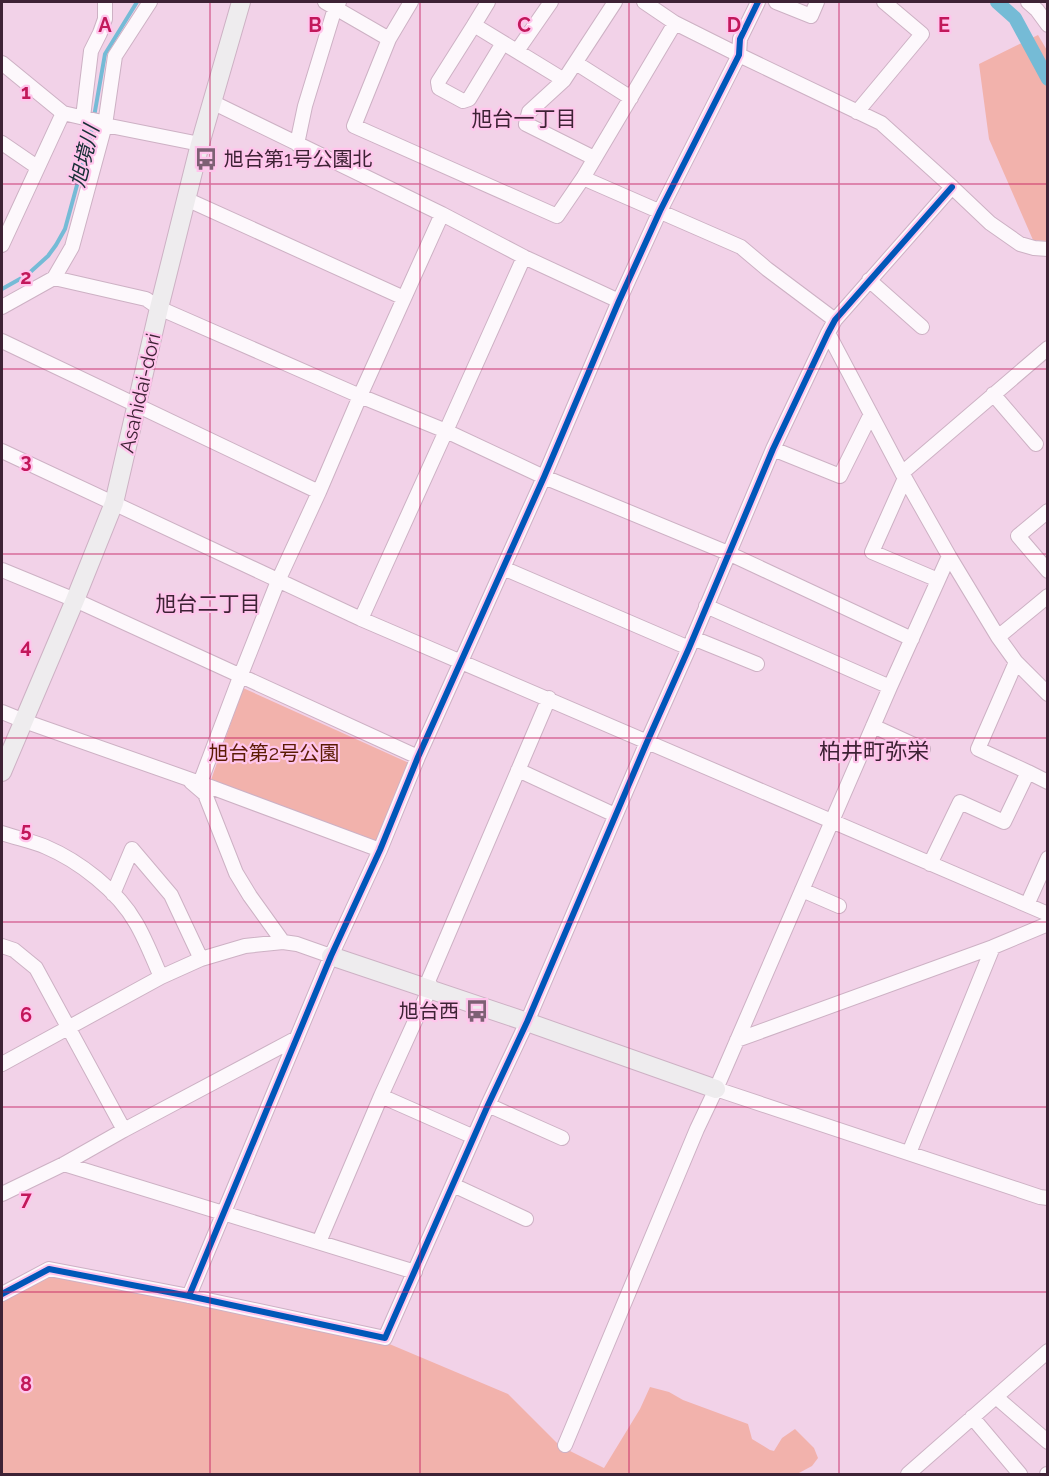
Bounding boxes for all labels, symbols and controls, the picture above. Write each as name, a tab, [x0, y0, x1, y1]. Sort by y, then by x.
text: A	[98, 13, 112, 37]
text: B	[308, 13, 322, 37]
text: C	[517, 13, 531, 37]
text: D	[727, 13, 741, 37]
text: E	[938, 13, 950, 37]
text: 1	[21, 80, 31, 104]
district label: 旭台一丁目	[472, 106, 577, 131]
water label: 旭境川	[64, 120, 104, 190]
bus stop icon: 旭台第1号公園北	[193, 146, 219, 172]
place label: 旭台第1号公園北	[224, 147, 373, 171]
text: 2	[20, 265, 32, 289]
street label: Asahidai-dori	[115, 331, 165, 455]
text: 3	[20, 449, 32, 473]
district label: 旭台二丁目	[156, 591, 261, 616]
text: 4	[20, 634, 32, 658]
district label: 柏井町弥栄	[819, 738, 929, 764]
park label: 旭台第2号公園	[209, 741, 339, 765]
text: 5	[20, 818, 32, 842]
bus stop icon: 旭台西	[464, 998, 490, 1024]
place label: 旭台西	[399, 999, 459, 1023]
text: 6	[20, 1003, 32, 1027]
text: 7	[20, 1187, 32, 1211]
text: 8	[20, 1372, 32, 1396]

